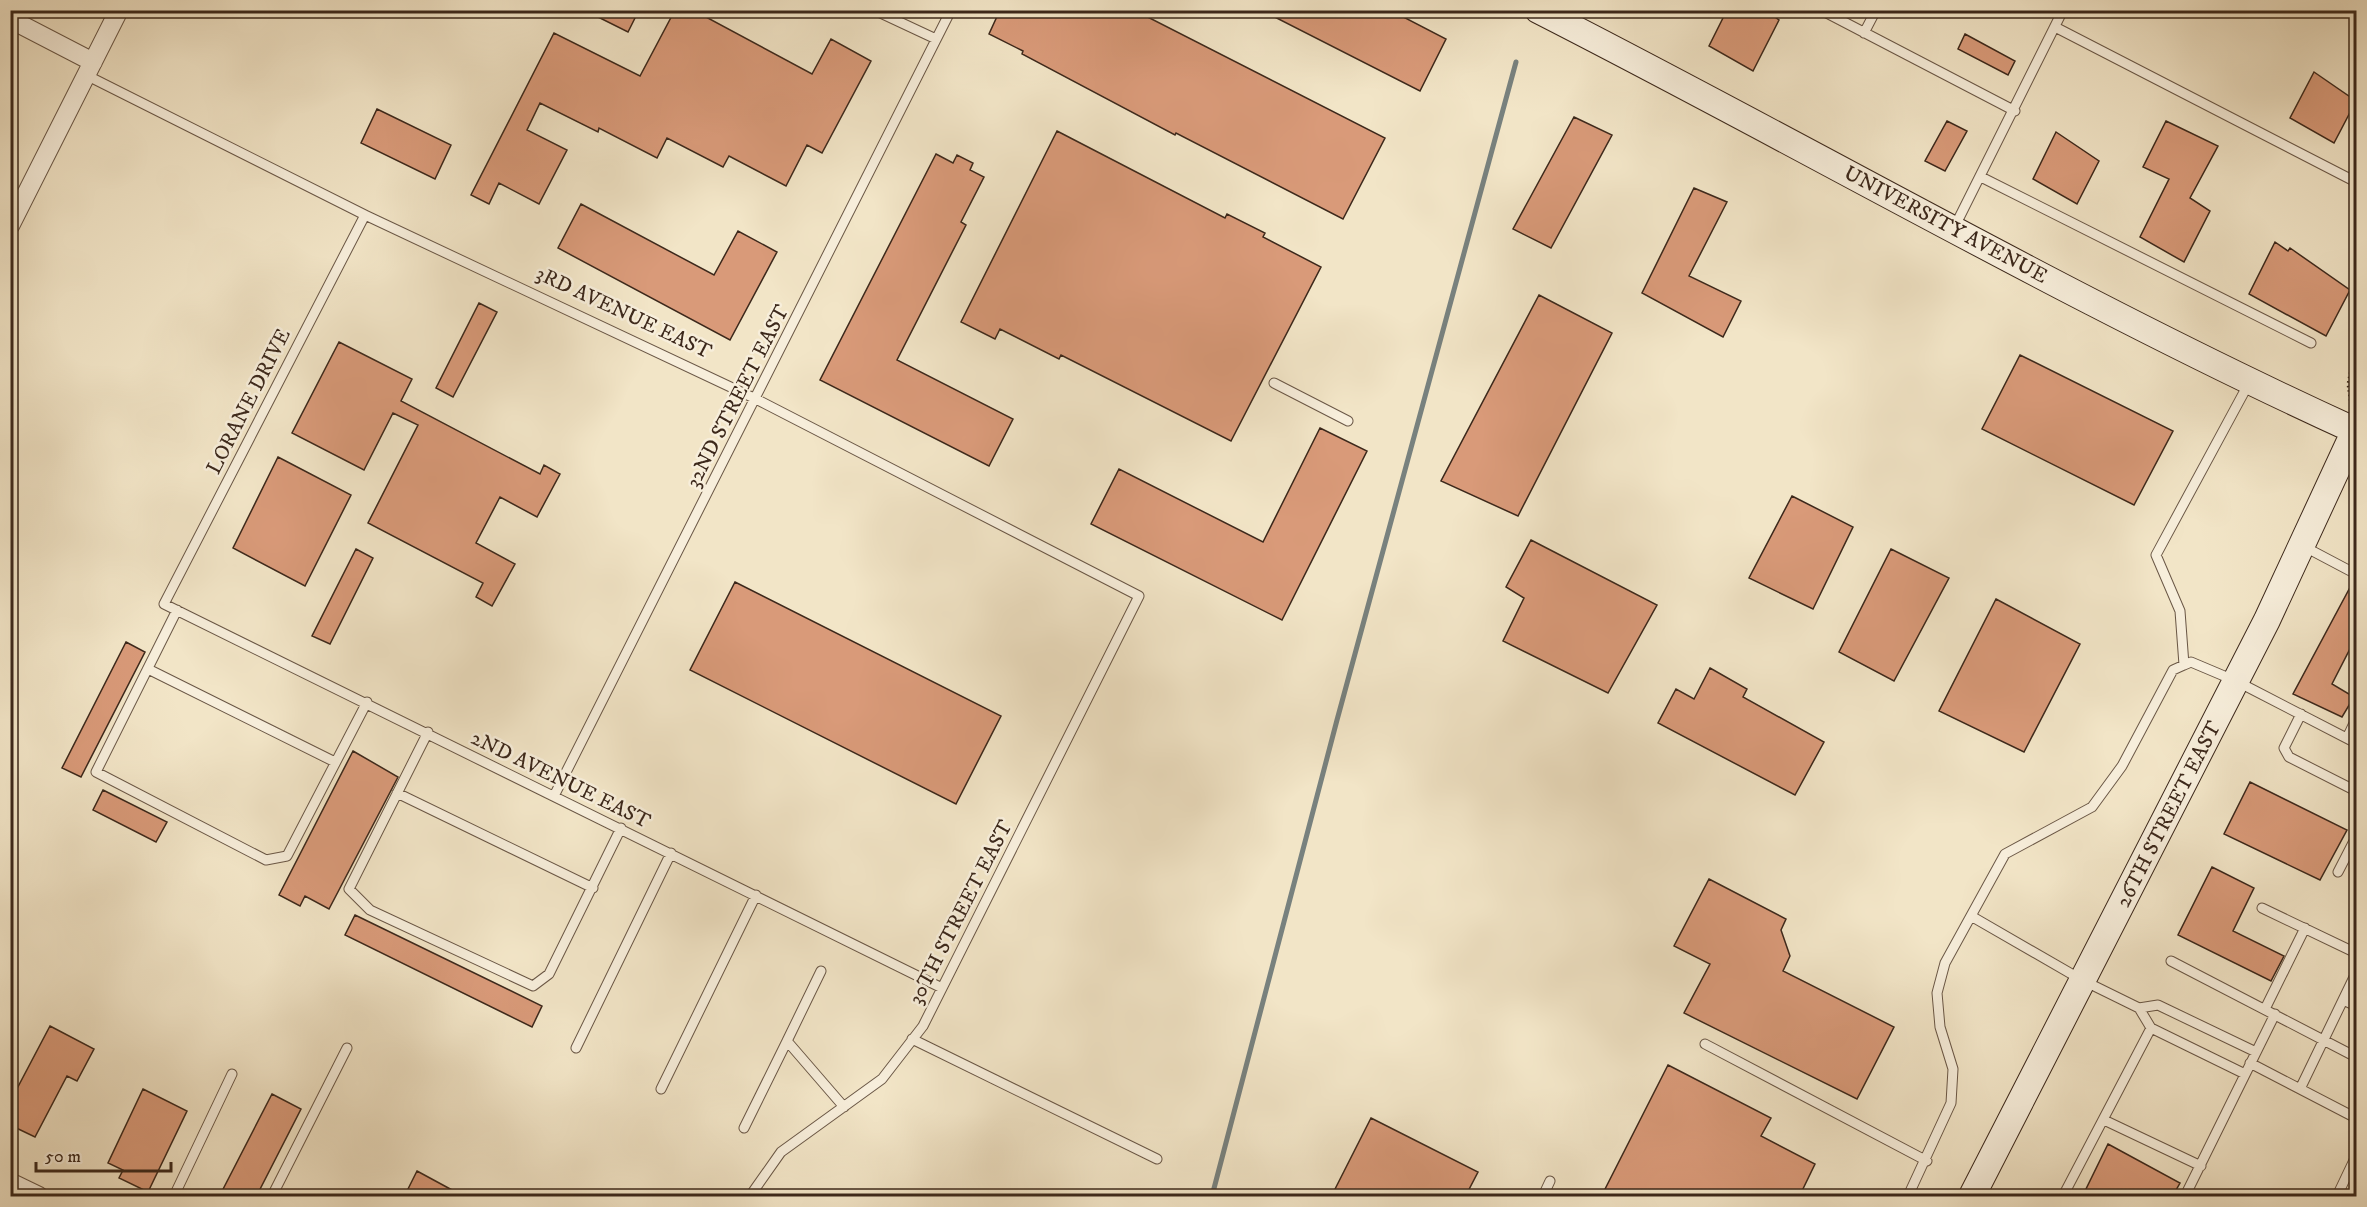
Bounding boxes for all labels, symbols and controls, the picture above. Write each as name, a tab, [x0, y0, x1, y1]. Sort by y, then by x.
street label: UNIVERSITY AVENUE	[1839, 160, 2052, 290]
street label: 3RD AVENUE EAST	[532, 261, 716, 365]
street label: 32ND STREET EAST	[681, 301, 795, 492]
street label: LORANE DRIVE	[201, 324, 297, 479]
street label: 26TH STREET EAST	[2111, 717, 2227, 912]
street label: 2ND AVENUE EAST	[466, 725, 655, 835]
street label: 30TH STREET EAST	[903, 816, 1019, 1009]
scale bar	[36, 1135, 171, 1173]
text: 50 m	[45, 1146, 81, 1168]

